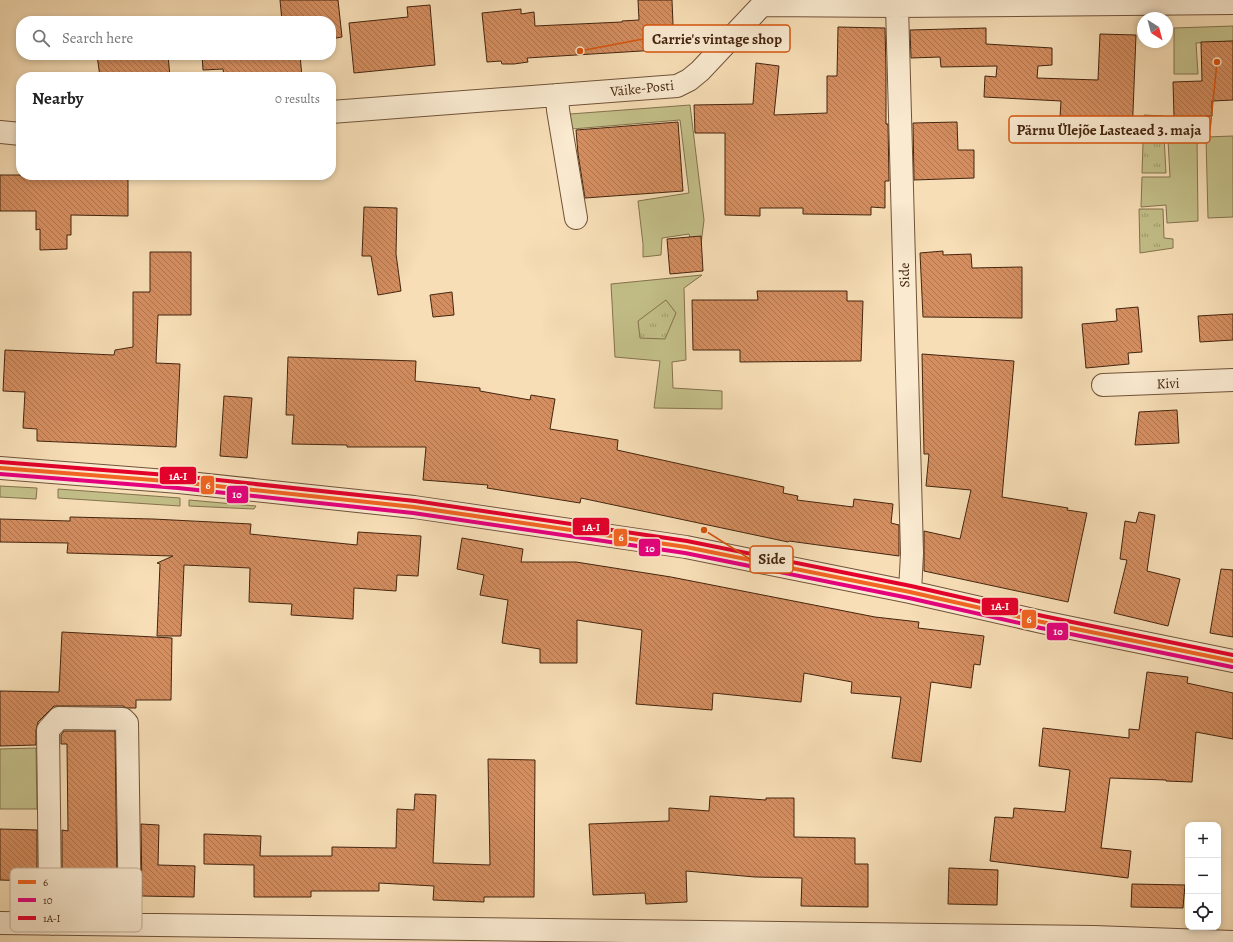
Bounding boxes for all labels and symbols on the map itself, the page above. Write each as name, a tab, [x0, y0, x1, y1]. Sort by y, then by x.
north arrow	[1137, 12, 1173, 48]
callout: Carrie's vintage shop	[643, 25, 790, 52]
text: Carrie's vintage shop	[652, 29, 782, 49]
street label: Väike-Posti	[608, 76, 675, 101]
callout: Pärnu Ülejõe Lasteaed 3. maja	[1009, 116, 1210, 143]
text: Pärnu Ülejõe Lasteaed 3. maja	[1017, 120, 1202, 140]
street label: Side	[895, 262, 914, 288]
street label: Kivi	[1156, 374, 1180, 393]
line badge: 1A-I	[159, 466, 197, 485]
text: 1A-I	[169, 469, 187, 484]
line badge: 6	[200, 475, 215, 495]
text: 6	[205, 478, 211, 493]
line badge: 10	[226, 485, 249, 504]
text: 10	[232, 487, 242, 502]
line badge: 1A-I	[572, 517, 610, 536]
text: 1A-I	[582, 520, 600, 535]
line badge: 6	[613, 528, 628, 547]
text: 6	[618, 530, 624, 545]
line badge: 10	[638, 538, 661, 557]
text: 10	[645, 541, 655, 556]
callout: Side	[750, 546, 793, 573]
text: Side	[758, 549, 786, 569]
line badge: 1A-I	[981, 597, 1019, 616]
text: 1A-I	[991, 599, 1009, 614]
line badge: 6	[1021, 609, 1037, 629]
text: 6	[1026, 612, 1032, 627]
line badge: 10	[1046, 622, 1069, 641]
text: 10	[1053, 624, 1063, 639]
legend	[10, 868, 142, 932]
text: 6	[43, 875, 48, 890]
text: 10	[43, 893, 53, 908]
text: 1A-I	[43, 911, 60, 926]

